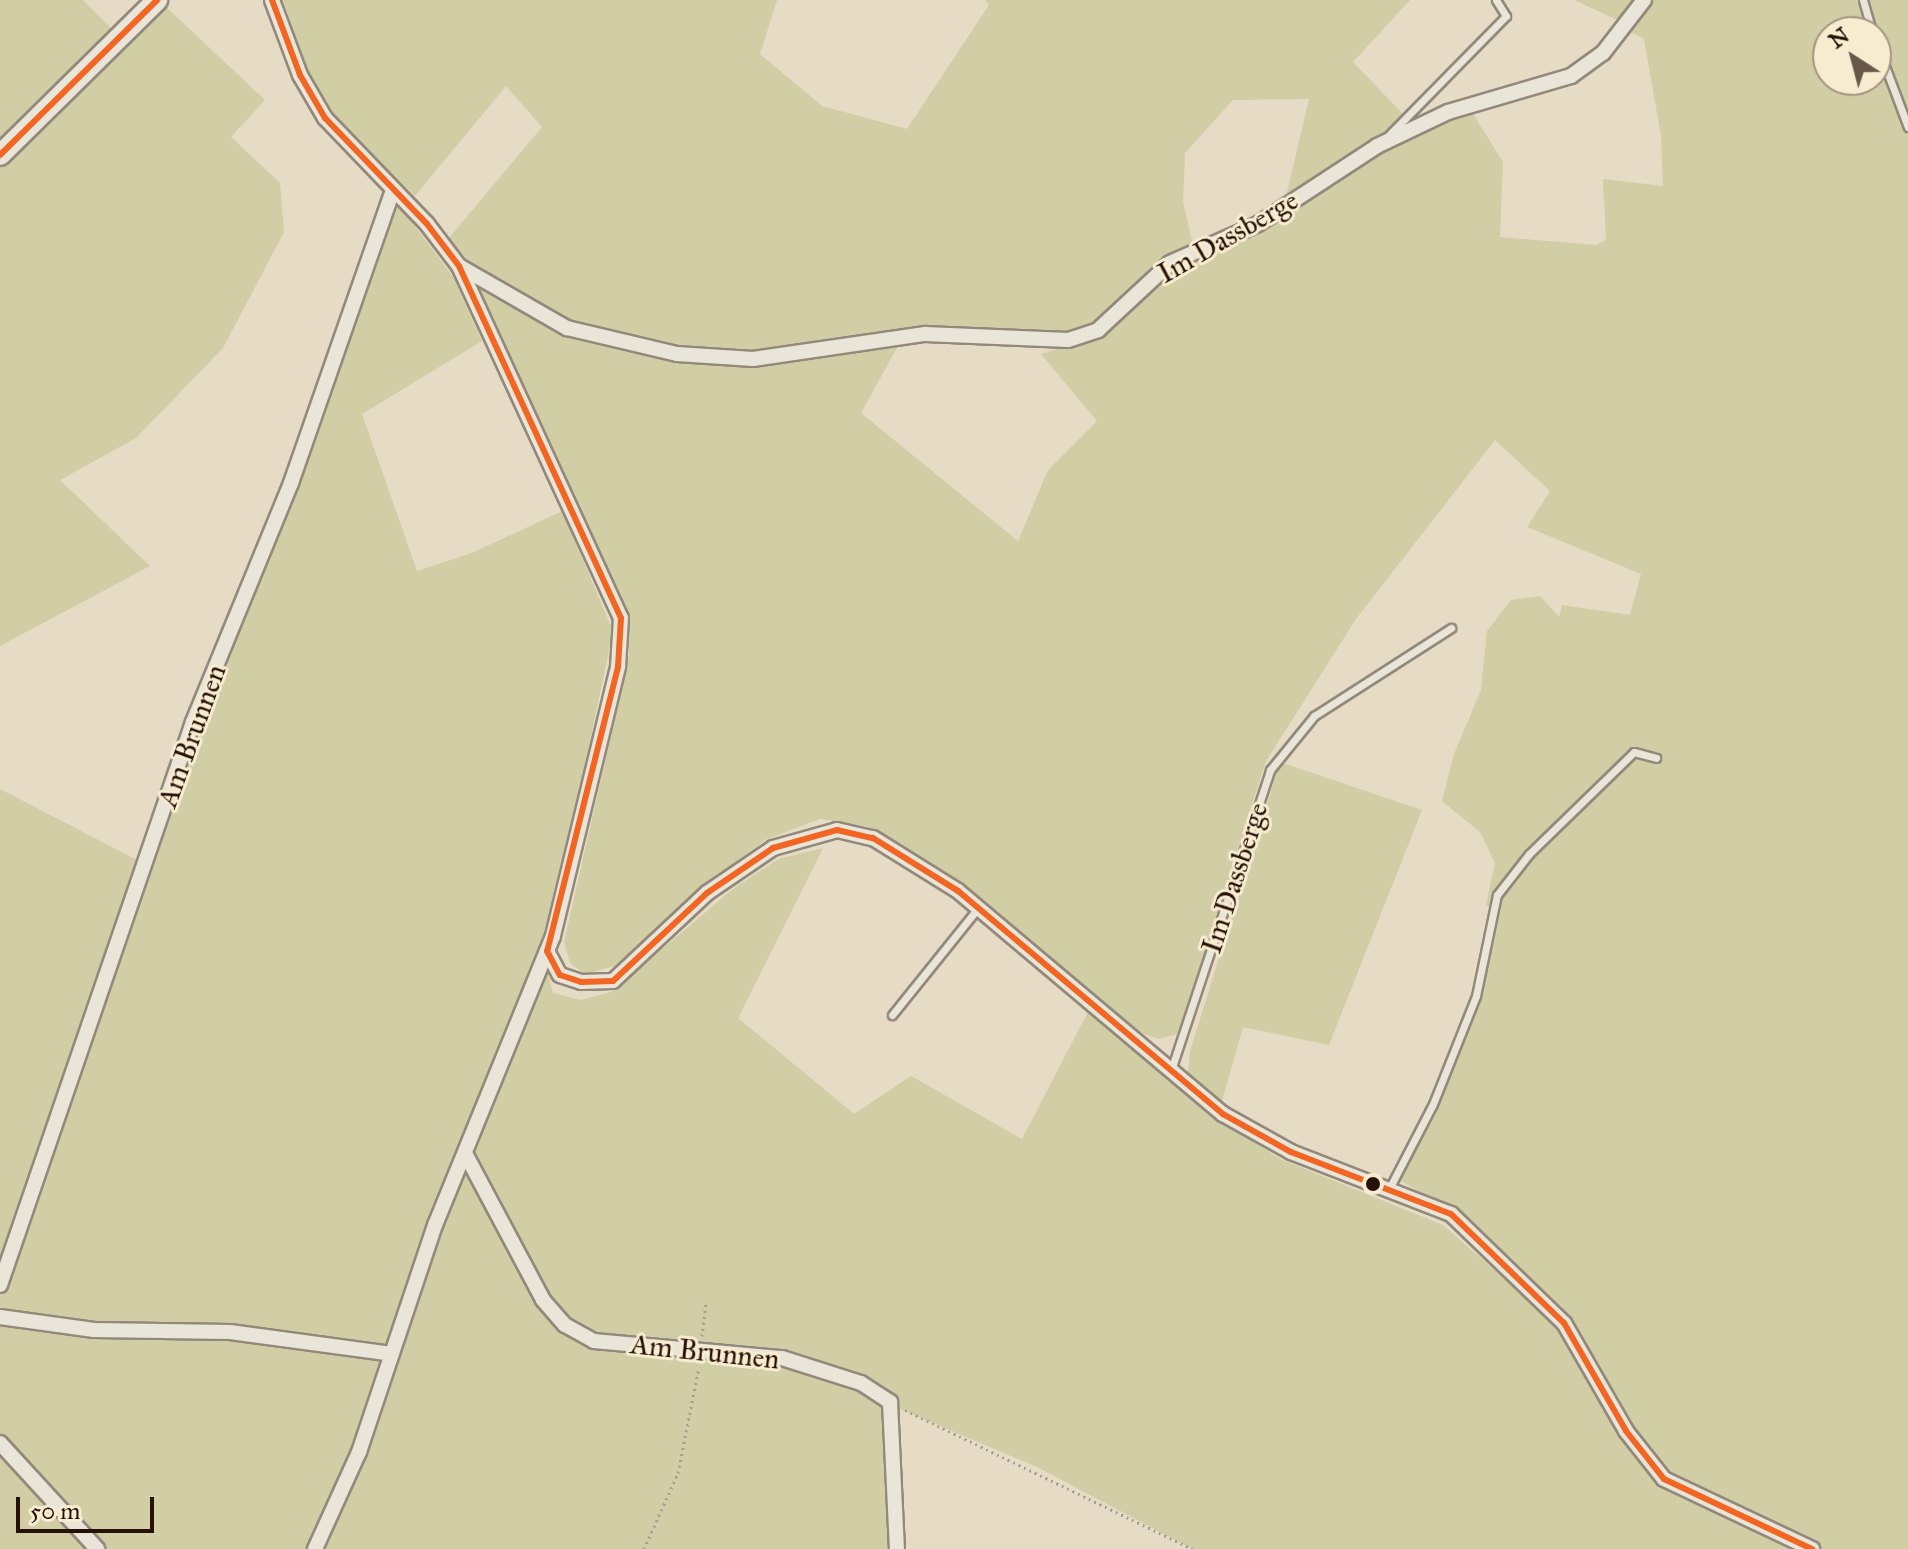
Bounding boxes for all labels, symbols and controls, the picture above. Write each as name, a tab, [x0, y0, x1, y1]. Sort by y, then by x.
north arrow	[1812, 16, 1892, 96]
text: N	[1823, 21, 1854, 54]
street label: Im Dassberge	[1152, 183, 1304, 291]
street label: Am Brunnen	[151, 660, 233, 812]
street label: Im Dassberge	[1195, 798, 1275, 958]
unlabelled marker	[1365, 1176, 1381, 1192]
street label: Am Brunnen	[629, 1327, 781, 1377]
scale bar	[20, 1481, 158, 1531]
text: 50 m	[30, 1496, 80, 1526]

